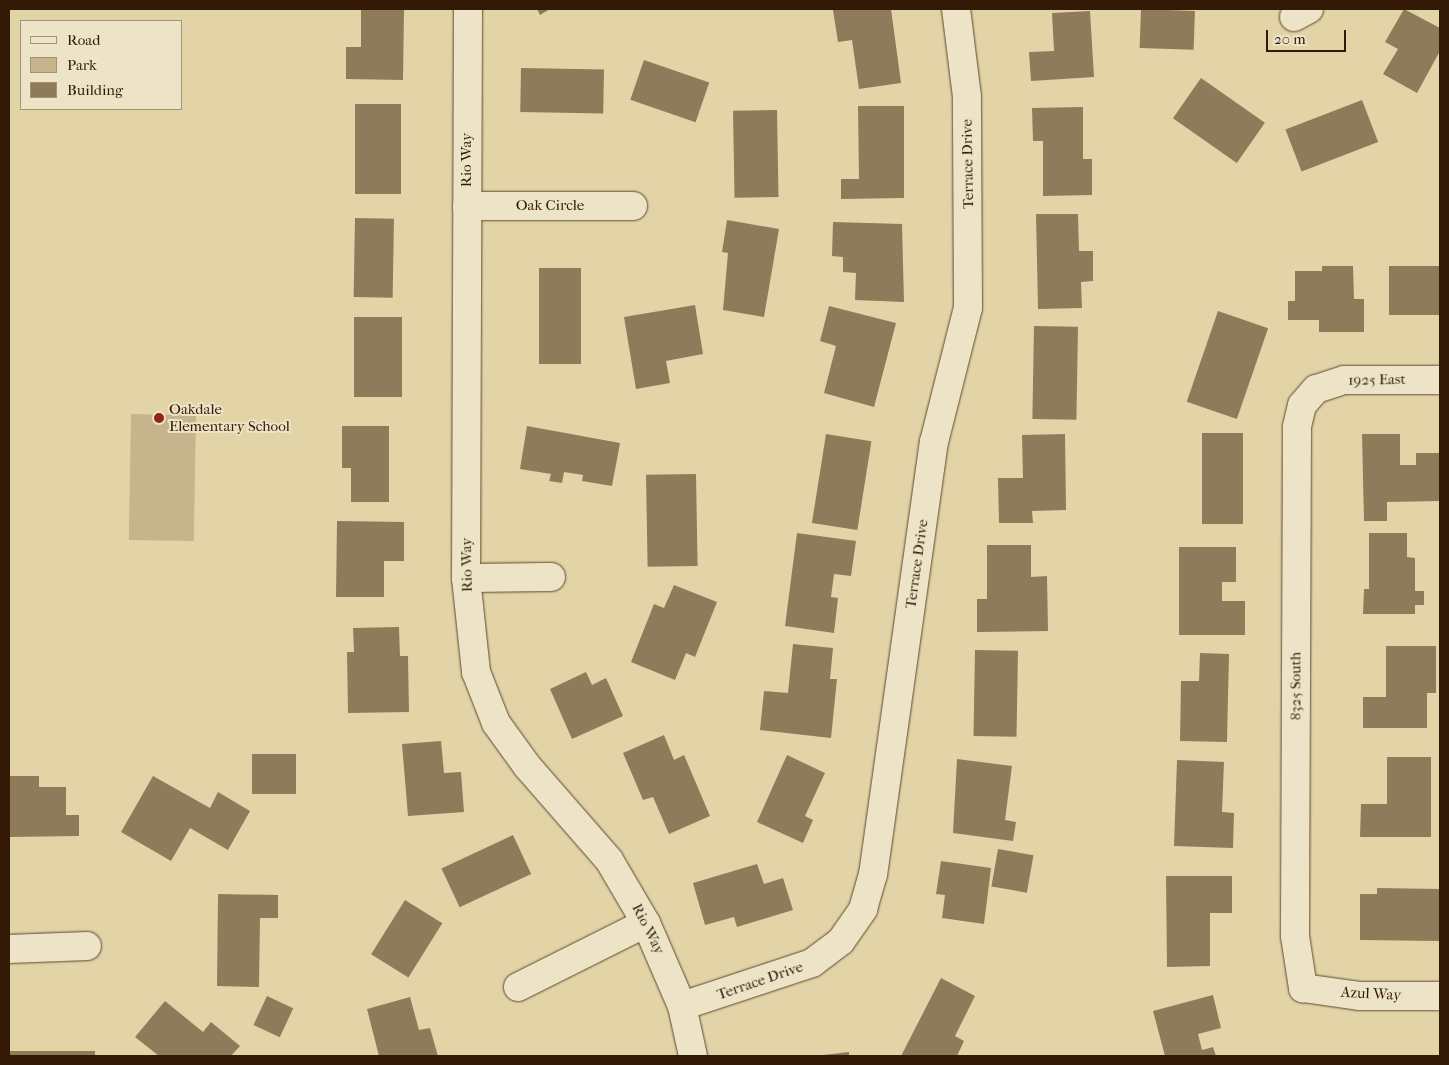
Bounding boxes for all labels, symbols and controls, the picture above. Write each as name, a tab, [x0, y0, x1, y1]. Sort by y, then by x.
legend	[20, 20, 182, 110]
scale bar	[1269, 20, 1349, 52]
text: 20 m	[1274, 30, 1306, 48]
text: Road	[67, 31, 100, 49]
text: Park	[67, 56, 97, 74]
text: Building	[67, 81, 123, 99]
street label: Terrace Drive	[958, 119, 978, 209]
street label: Rio Way	[458, 133, 476, 187]
street label: Oak Circle	[516, 197, 584, 215]
street label: 1925 East	[1348, 370, 1406, 390]
place label: Oakdale Elementary School	[169, 400, 290, 435]
marker: Oakdale Elementary School	[153, 412, 165, 424]
street label: Terrace Drive	[902, 518, 932, 610]
street label: Rio Way	[458, 538, 476, 592]
street label: 8325 South	[1287, 652, 1305, 720]
street label: Rio Way	[628, 901, 668, 957]
street label: Terrace Drive	[715, 958, 805, 1004]
street label: Azul Way	[1340, 983, 1402, 1005]

